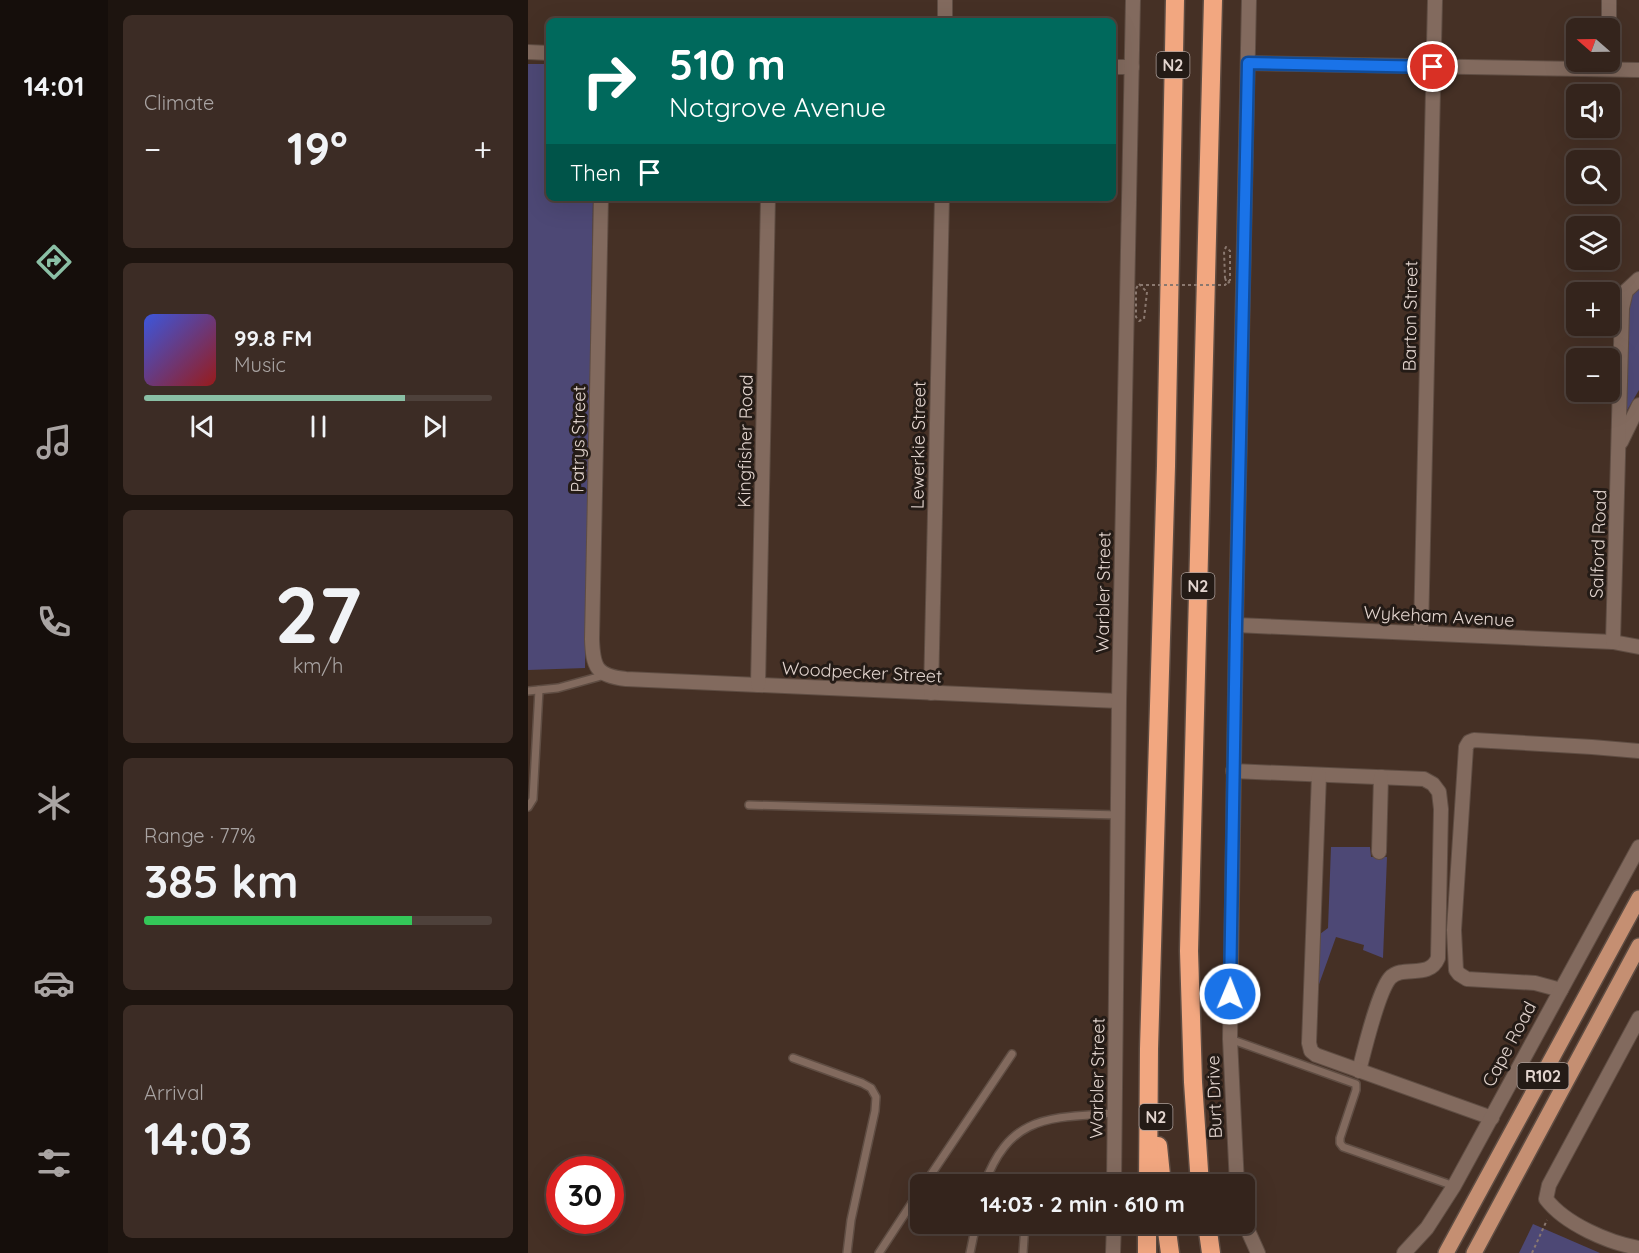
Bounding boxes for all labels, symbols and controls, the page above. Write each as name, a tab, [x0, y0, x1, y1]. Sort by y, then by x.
north arrow	[1566, 18, 1620, 72]
map controls	[1566, 18, 1620, 402]
text: 510 m	[669, 38, 786, 91]
pin	[1407, 41, 1458, 92]
icon: right	[570, 42, 648, 120]
icon: arrive	[1416, 50, 1449, 83]
road number: N2	[1156, 52, 1190, 78]
text: 14:01	[24, 69, 84, 103]
button: sound	[1566, 84, 1620, 138]
text: Climate	[144, 90, 214, 115]
text: Notgrove Avenue	[669, 90, 886, 124]
text: 19°	[287, 120, 348, 176]
text: −	[144, 128, 161, 169]
text: +	[473, 128, 492, 169]
button: search	[1566, 150, 1620, 204]
icon: arrive	[633, 156, 666, 189]
text: Then	[570, 159, 621, 187]
button: layers	[1566, 216, 1620, 270]
icon: directions	[33, 241, 75, 283]
street label: Barton Street	[1398, 260, 1422, 372]
button: +	[1566, 282, 1620, 336]
text: 99.8 FM	[234, 324, 312, 352]
button: −	[1566, 348, 1620, 402]
text: Music	[234, 352, 286, 377]
street label: Kingfisher Road	[732, 374, 758, 508]
street label: Lewerkie Street	[905, 381, 931, 509]
street label: Patrys Street	[566, 385, 590, 493]
icon: previous	[186, 410, 219, 443]
icon: pause	[302, 410, 335, 443]
icon: next	[418, 410, 451, 443]
icon: music	[33, 421, 75, 463]
street label: Salford Road	[1585, 489, 1611, 599]
street label: Warbler Street	[1090, 531, 1116, 653]
text: 27	[274, 565, 362, 663]
road number: N2	[1182, 573, 1214, 599]
icon: phone	[33, 601, 75, 643]
street label: Wykeham Avenue	[1363, 601, 1515, 631]
text: km/h	[293, 653, 343, 678]
street label: Woodpecker Street	[781, 656, 943, 688]
icon: climate	[33, 782, 75, 824]
text: Range · 77%	[144, 823, 255, 848]
text: 385 km	[144, 853, 298, 909]
icon: car	[33, 962, 75, 1004]
position arrow	[1198, 962, 1262, 1026]
street label: Cape Road	[1477, 997, 1541, 1091]
street label: Warbler Street	[1084, 1017, 1110, 1139]
street label: Burt Drive	[1201, 1055, 1227, 1139]
road number: R102	[1518, 1063, 1568, 1089]
text: Arrival	[144, 1080, 204, 1105]
road number: N2	[1140, 1104, 1172, 1130]
text: 14:03	[144, 1110, 252, 1166]
icon: filters	[33, 1142, 75, 1184]
speed limit sign: 30	[546, 1156, 624, 1234]
text: 14:03 · 2 min · 610 m	[980, 1190, 1185, 1218]

